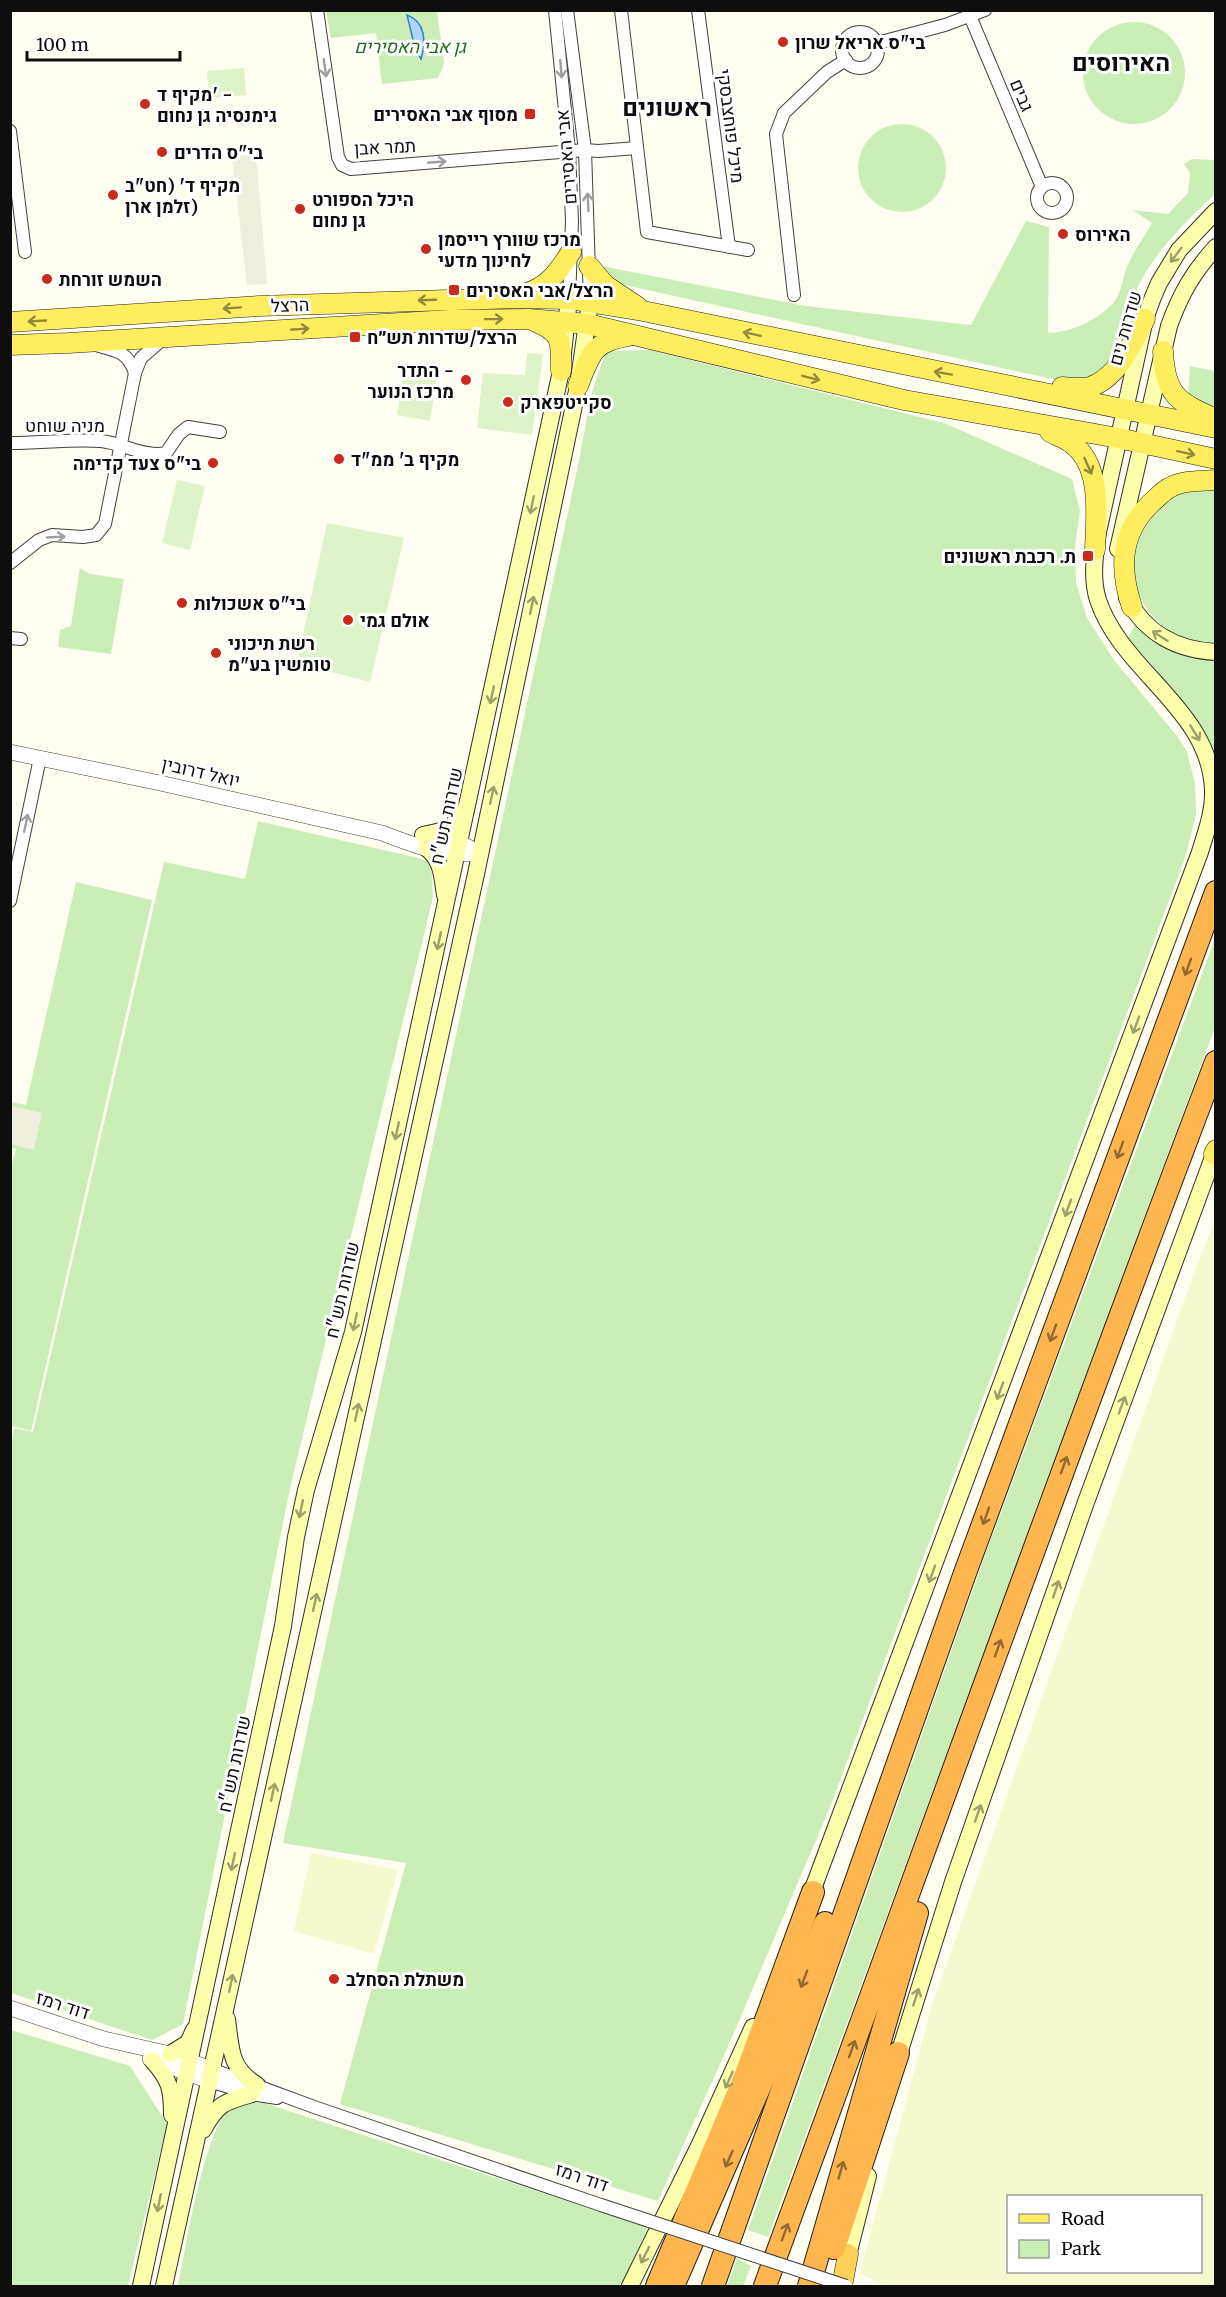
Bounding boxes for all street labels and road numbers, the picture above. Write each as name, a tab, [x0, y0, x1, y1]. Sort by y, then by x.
street label: מיכל פוחצבסקי	[713, 68, 749, 184]
street label: גבים	[1005, 75, 1039, 115]
street label: אבי האסירים	[550, 108, 582, 206]
street label: תמר אבן	[353, 134, 417, 160]
street label: שדרות נים	[1103, 288, 1147, 368]
street label: הרצל	[270, 293, 310, 317]
street label: מניה שוחט	[25, 414, 105, 437]
street label: יואל דרובין	[160, 752, 242, 792]
street label: שדרות תש"ח	[424, 765, 468, 867]
street label: שדרות תש"ח	[320, 1239, 364, 1341]
street label: שדרות תש"ח	[212, 1713, 256, 1815]
street label: דוד רמז	[33, 1986, 93, 2024]
street label: דוד רמז	[552, 2157, 612, 2197]

